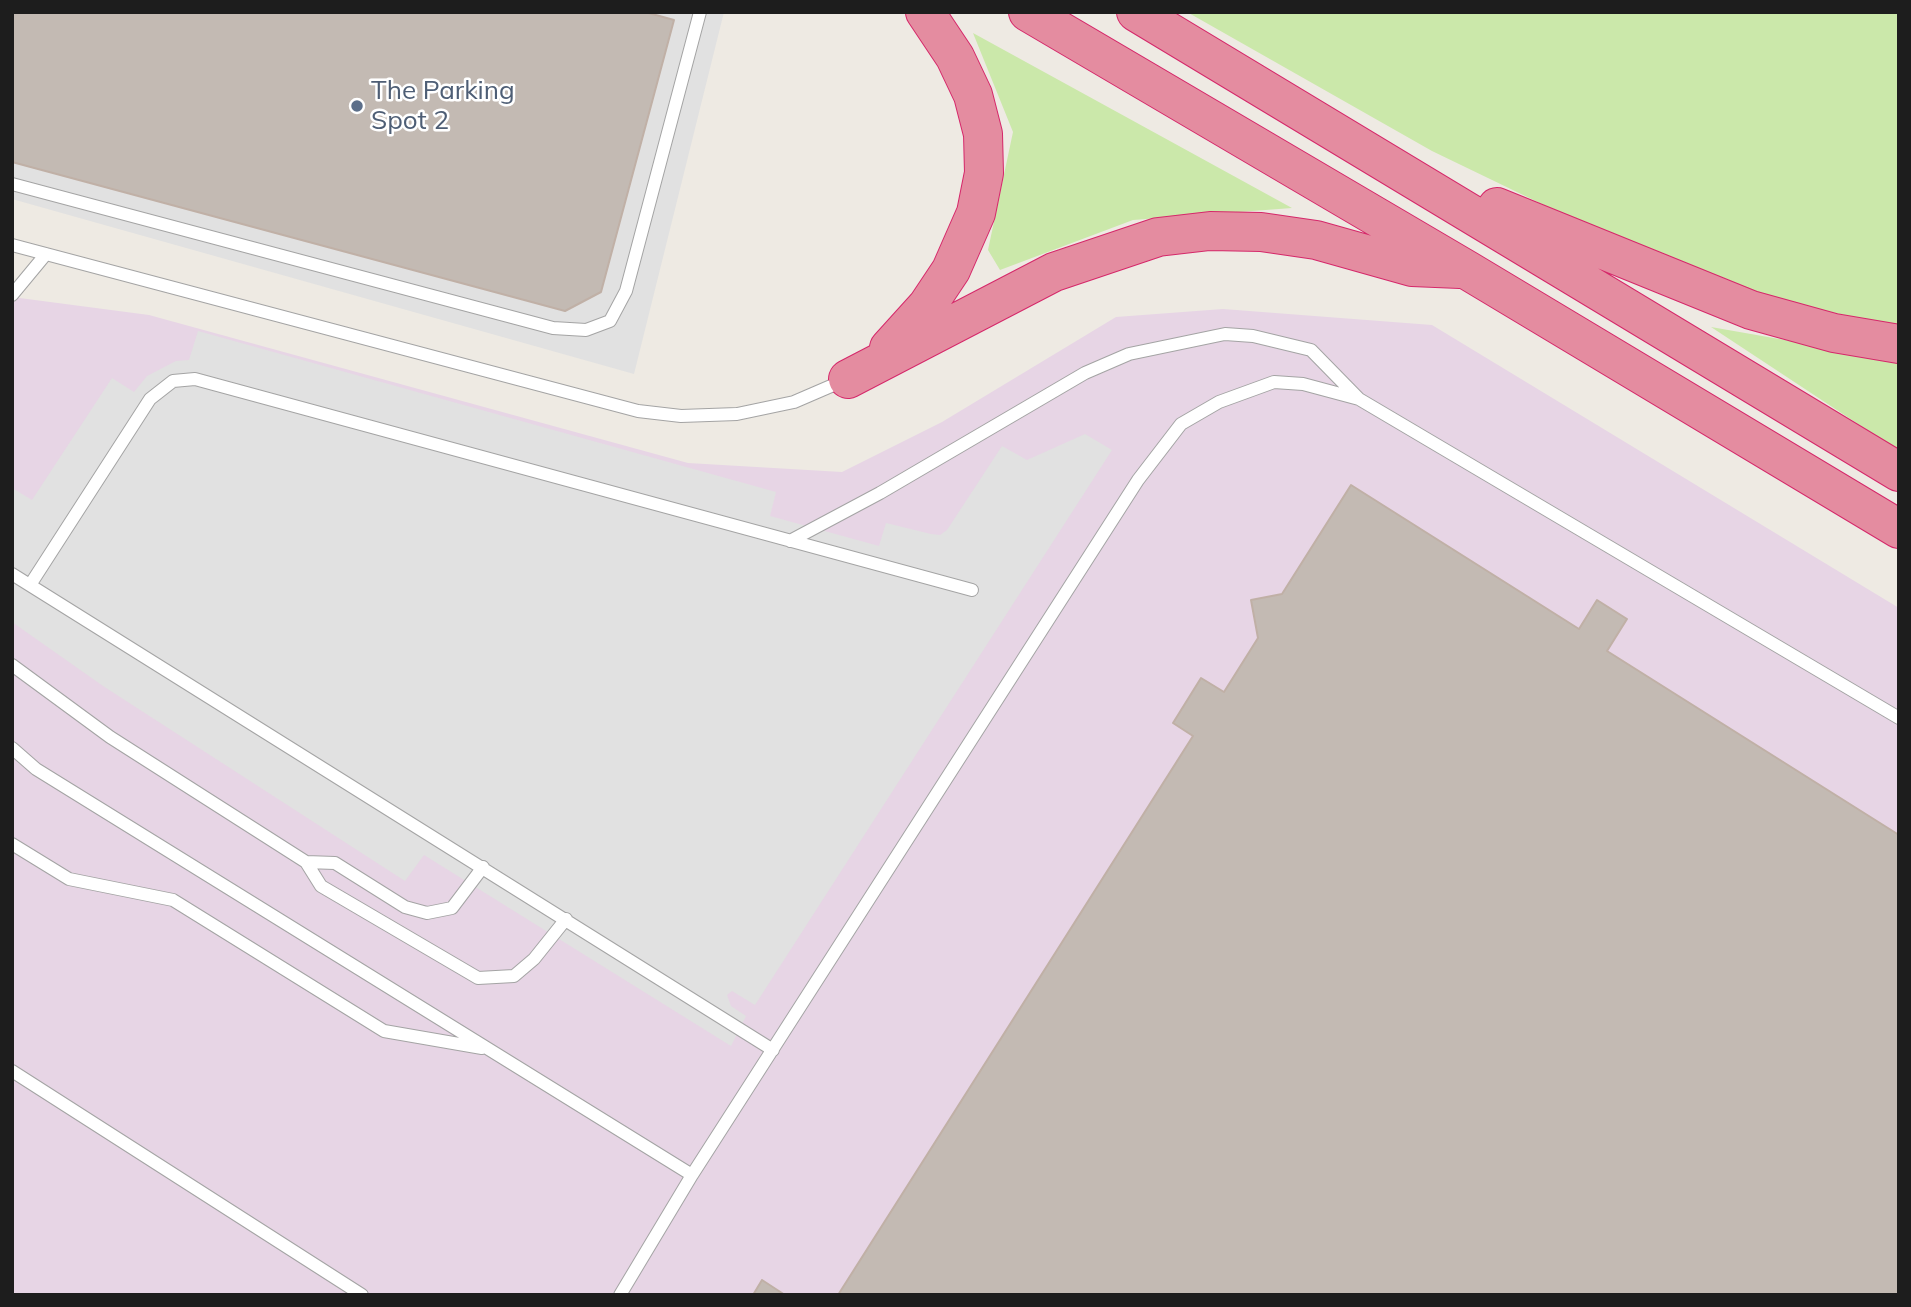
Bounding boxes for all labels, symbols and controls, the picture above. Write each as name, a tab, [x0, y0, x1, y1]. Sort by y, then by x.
place label: The Parking Spot 2	[371, 75, 515, 136]
marker: The Parking Spot 2	[349, 98, 365, 114]

